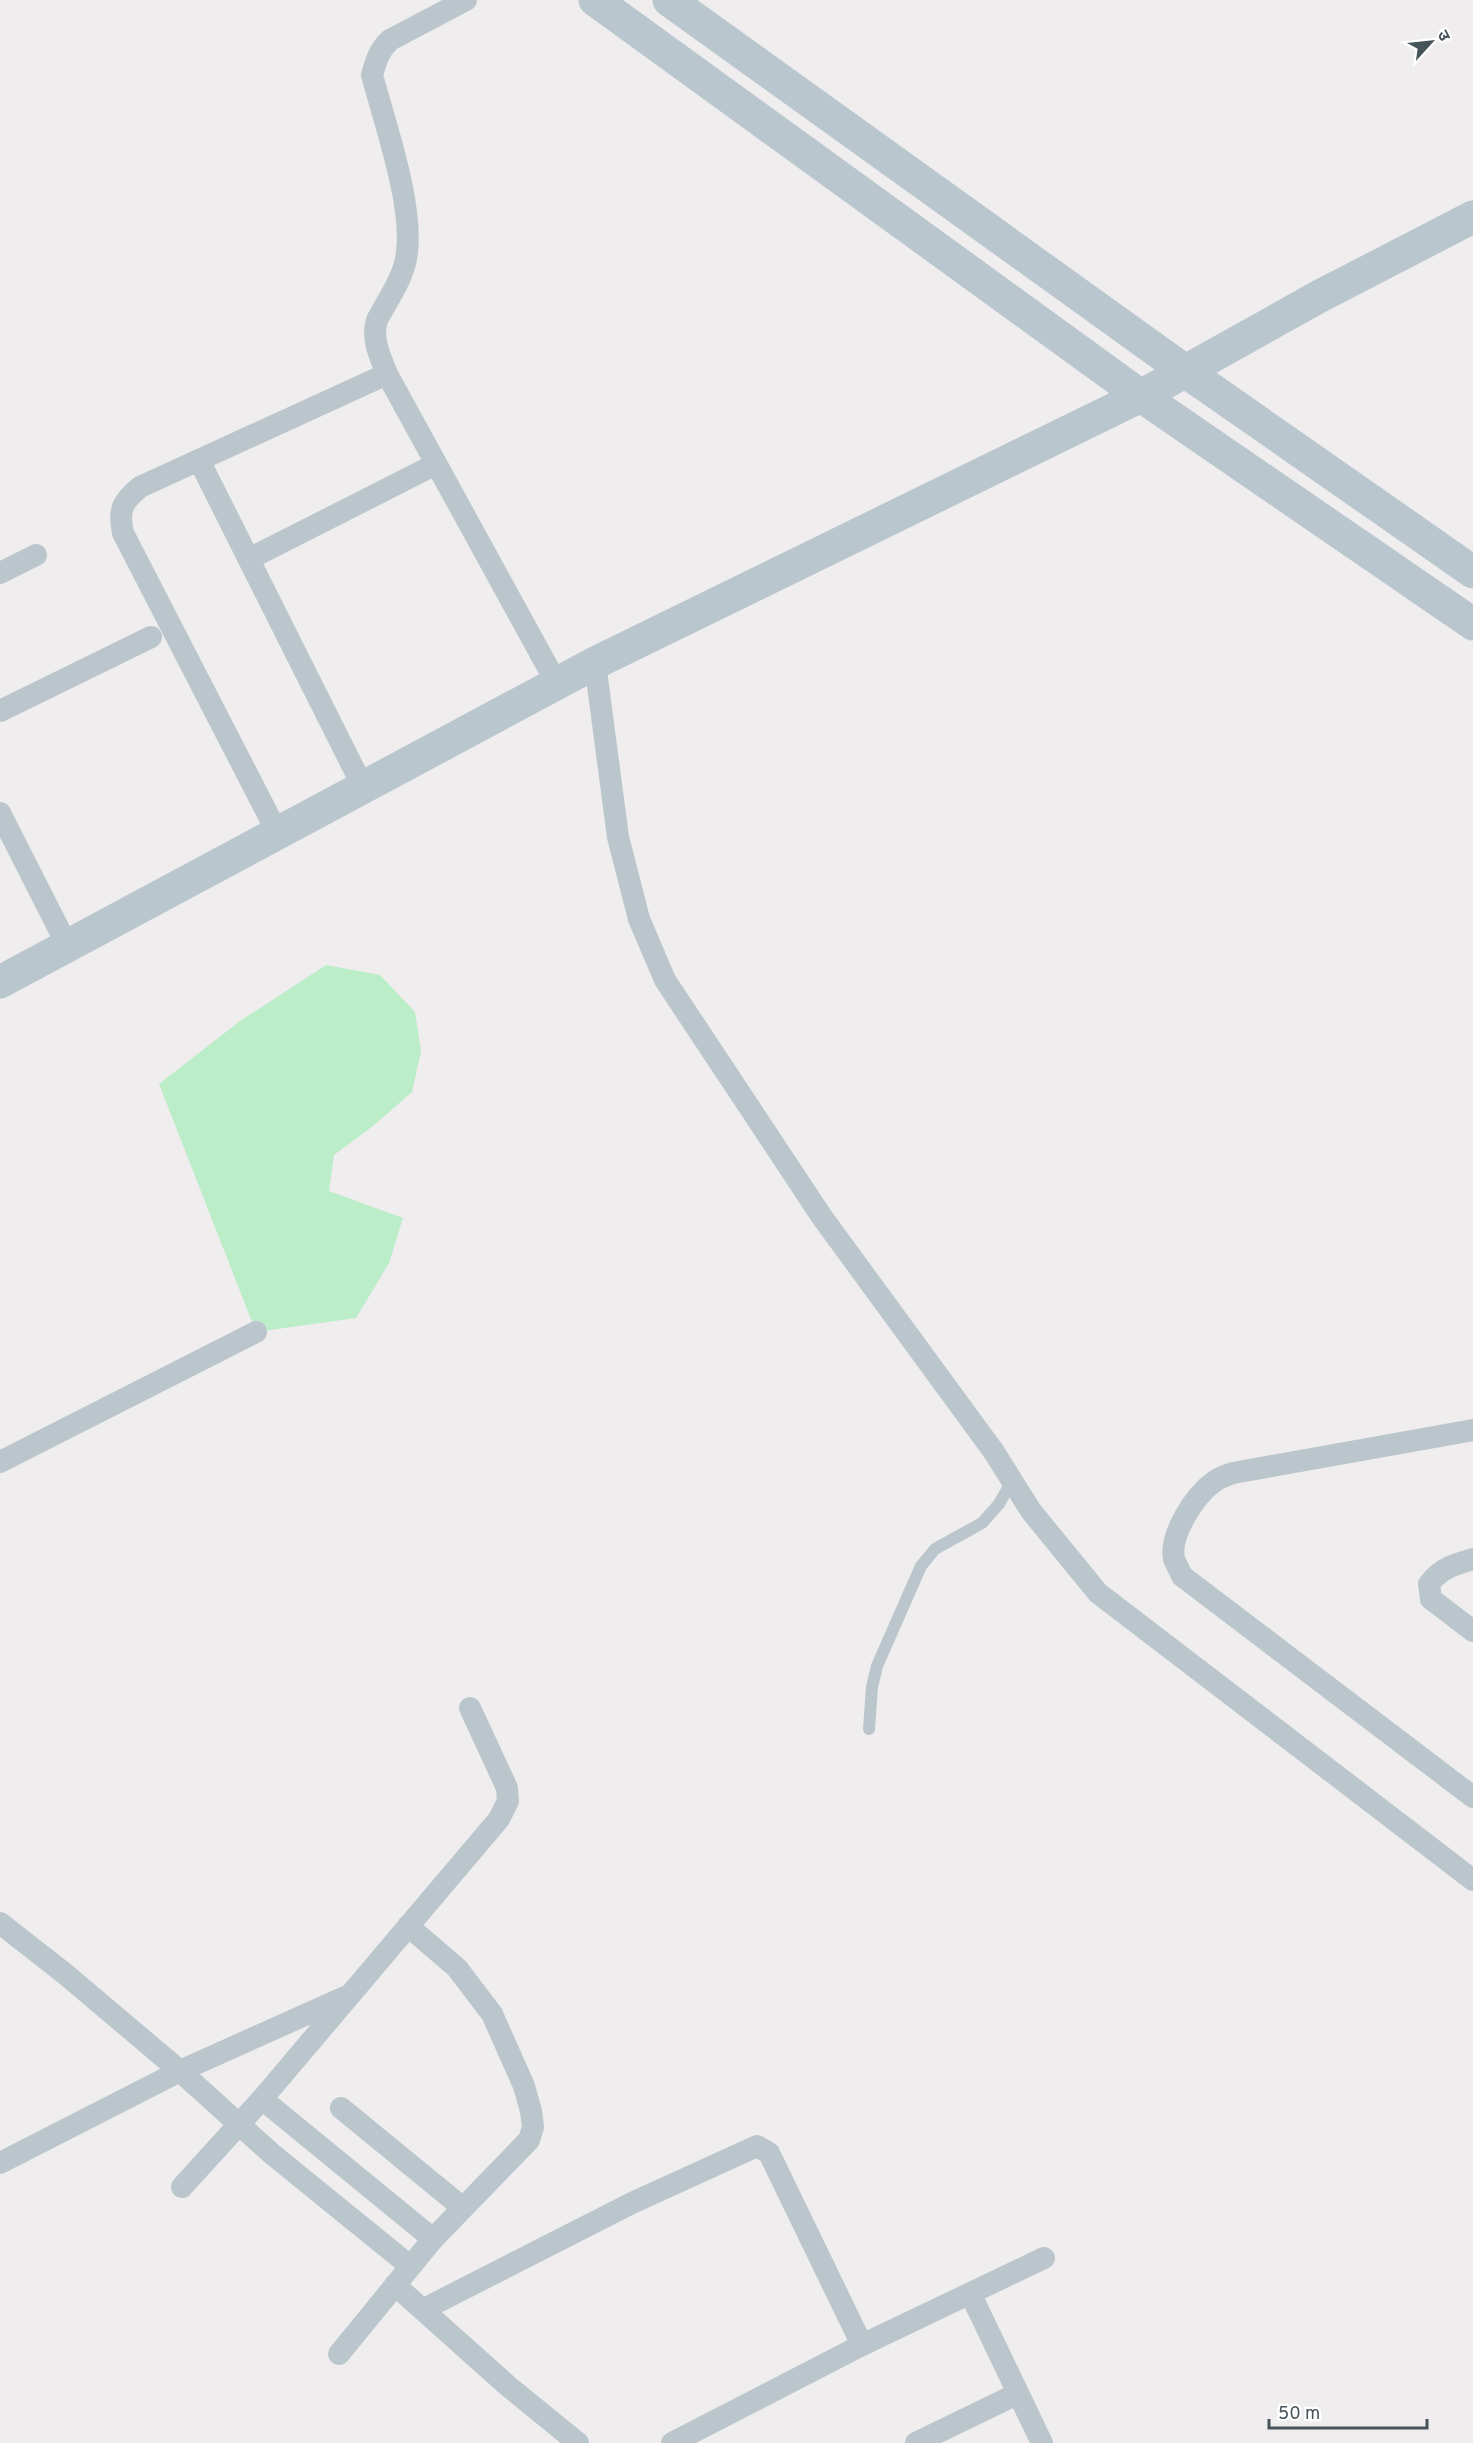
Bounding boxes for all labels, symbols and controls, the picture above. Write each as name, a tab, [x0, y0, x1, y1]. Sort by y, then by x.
north arrow	[1401, 12, 1461, 72]
text: उ	[1432, 27, 1454, 45]
scale bar	[1269, 2392, 1426, 2430]
text: 50 m	[1278, 2403, 1320, 2426]

